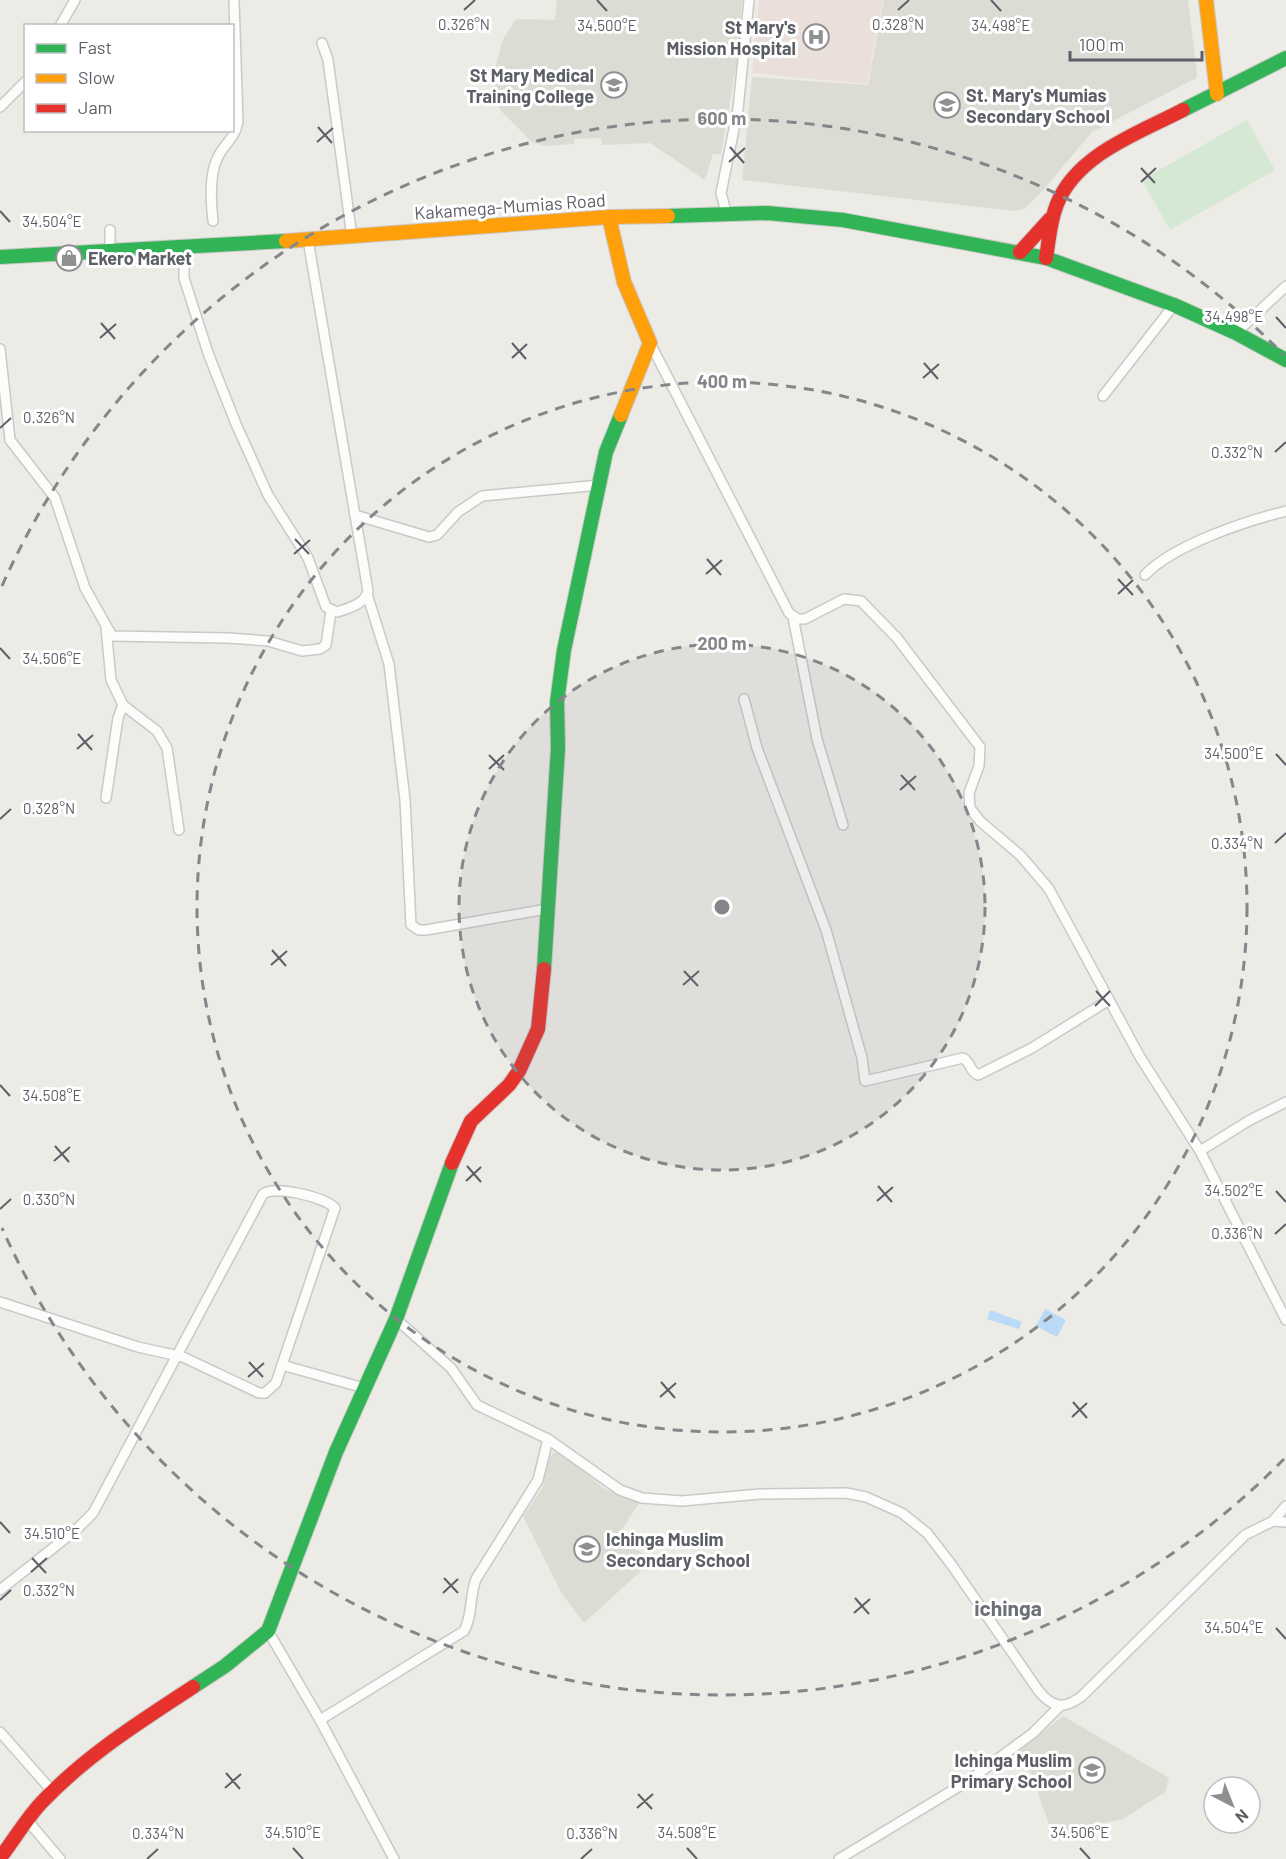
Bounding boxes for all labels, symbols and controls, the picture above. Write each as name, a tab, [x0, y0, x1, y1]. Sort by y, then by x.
text: 0.326°N	[438, 15, 490, 33]
text: 0.328°N	[872, 15, 924, 33]
text: 34.500°E	[577, 16, 637, 34]
place label: St Mary's Mission Hospital	[667, 16, 796, 59]
text: 34.498°E	[972, 16, 1030, 34]
hospital icon: St Mary's Mission Hospital	[801, 22, 831, 52]
legend	[24, 24, 234, 132]
scale bar	[1070, 24, 1202, 62]
text: 100 m	[1079, 33, 1124, 55]
text: Fast	[78, 36, 112, 58]
place label: St Mary Medical Training College	[466, 64, 594, 107]
text: Slow	[78, 66, 115, 88]
school or university icon: St Mary Medical Training College	[599, 70, 629, 100]
place label: St. Mary's Mumias Secondary School	[966, 84, 1110, 127]
school or university icon: St. Mary's Mumias Secondary School	[932, 90, 962, 120]
text: Jam	[78, 96, 112, 118]
text: 600 m	[698, 107, 746, 129]
street label: Kakamega-Mumias Road	[414, 188, 606, 224]
text: 34.504°E	[22, 212, 82, 230]
shop icon: Ekero Market	[54, 243, 84, 273]
place label: Ekero Market	[88, 247, 192, 269]
text: 34.498°E	[1205, 307, 1263, 325]
text: 400 m	[697, 370, 747, 392]
text: 0.326°N	[23, 408, 75, 426]
text: 0.332°N	[1211, 443, 1263, 461]
text: 200 m	[697, 632, 747, 654]
text: 34.506°E	[23, 649, 81, 667]
text: 34.500°E	[1204, 744, 1264, 762]
text: 0.328°N	[23, 799, 75, 817]
text: 0.334°N	[1211, 834, 1263, 852]
centre of rings	[712, 897, 732, 917]
text: 34.508°E	[23, 1086, 81, 1104]
text: 34.502°E	[1204, 1181, 1264, 1199]
text: 0.330°N	[23, 1190, 75, 1208]
text: 0.336°N	[1211, 1224, 1263, 1242]
text: 34.510°E	[24, 1524, 80, 1542]
place label: Ichinga Muslim Secondary School	[606, 1528, 750, 1571]
school or university icon: Ichinga Muslim Secondary School	[572, 1534, 602, 1564]
text: 0.332°N	[23, 1581, 75, 1599]
district label: ichinga	[974, 1595, 1042, 1620]
text: 34.504°E	[1204, 1618, 1264, 1636]
place label: Ichinga Muslim Primary School	[951, 1749, 1072, 1792]
school or university icon: Ichinga Muslim Primary School	[1077, 1755, 1107, 1785]
north arrow	[1202, 1775, 1262, 1835]
text: N	[1232, 1806, 1253, 1827]
text: 34.510°E	[265, 1823, 321, 1841]
text: 34.508°E	[658, 1823, 716, 1841]
text: 34.506°E	[1051, 1823, 1109, 1841]
text: 0.334°N	[132, 1824, 184, 1842]
text: 0.336°N	[566, 1824, 618, 1842]

